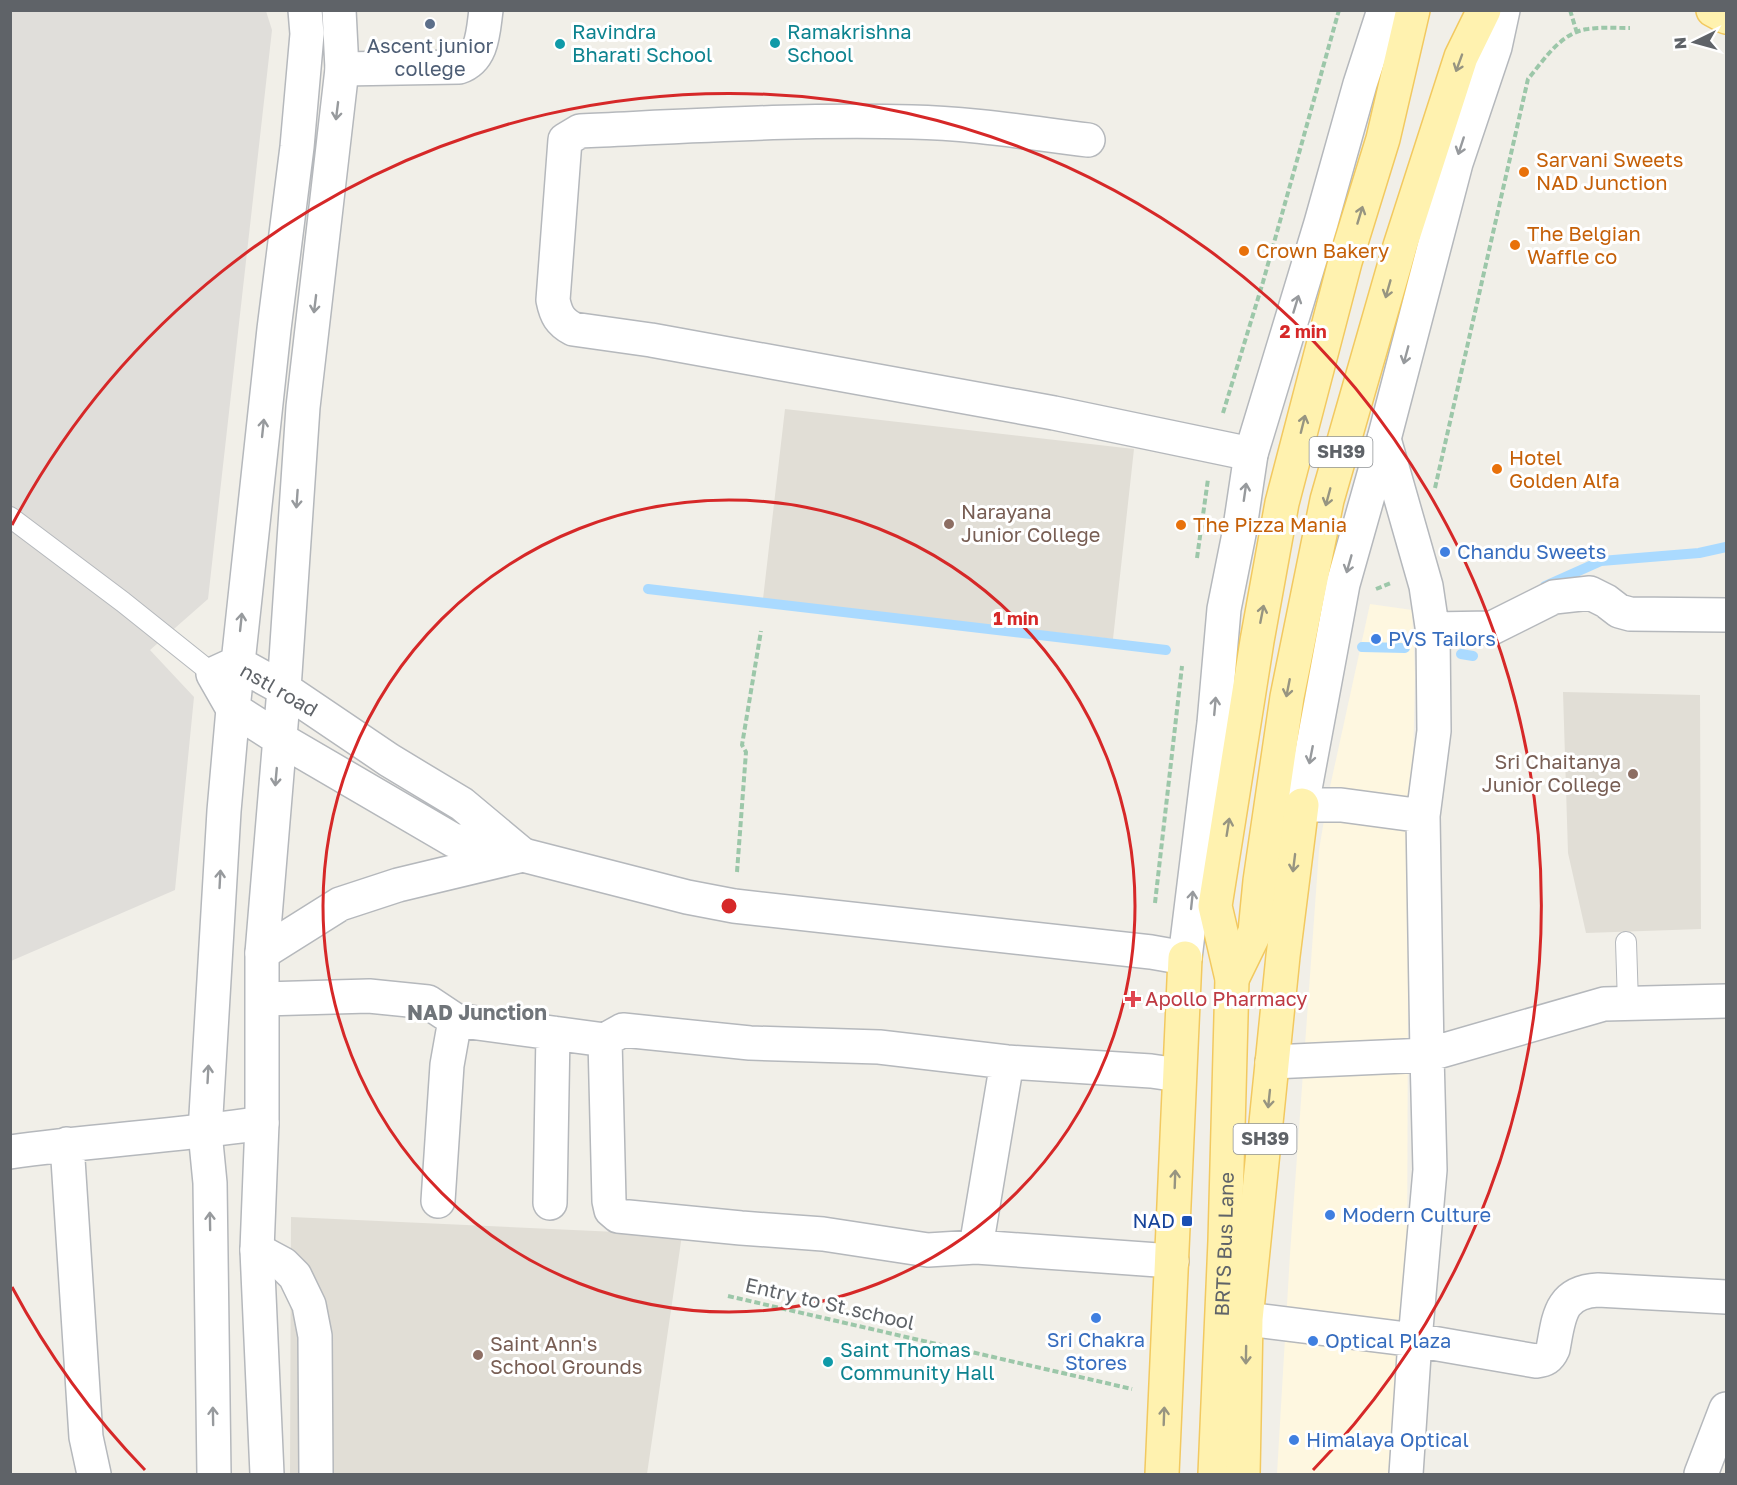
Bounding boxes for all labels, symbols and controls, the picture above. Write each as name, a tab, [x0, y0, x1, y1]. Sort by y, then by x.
north arrow	[1665, 12, 1725, 72]
marker: Ascent junior college	[423, 17, 437, 31]
place label: Ravindra Bharati School	[572, 19, 712, 66]
place label: Ramakrishna School	[787, 19, 912, 66]
place label: Ascent junior college	[367, 33, 493, 80]
marker: Ramakrishna School	[768, 36, 782, 50]
text: N	[1670, 36, 1691, 50]
marker: Ravindra Bharati School	[553, 37, 567, 51]
one-way arrow	[1452, 53, 1463, 72]
one-way arrow	[331, 100, 342, 120]
one-way arrow	[1455, 136, 1466, 155]
place label: Sarvani Sweets NAD Junction	[1536, 147, 1683, 194]
marker: Sarvani Sweets NAD Junction	[1517, 165, 1531, 179]
one-way arrow	[1355, 206, 1366, 225]
place label: The Belgian Waffle co	[1527, 221, 1641, 268]
place label: Crown Bakery	[1256, 238, 1389, 262]
marker: The Belgian Waffle co	[1508, 238, 1522, 252]
marker: Crown Bakery	[1237, 244, 1251, 258]
one-way arrow	[1382, 279, 1393, 298]
one-way arrow	[309, 294, 320, 314]
one-way arrow	[1291, 295, 1302, 314]
text: 2 min	[1279, 320, 1327, 342]
one-way arrow	[1399, 345, 1411, 364]
one-way arrow	[1297, 414, 1309, 433]
one-way arrow	[258, 419, 269, 439]
road number: SH39	[1310, 437, 1372, 467]
place label: Hotel Golden Alfa	[1509, 445, 1620, 492]
marker: Hotel Golden Alfa	[1490, 462, 1504, 476]
one-way arrow	[1240, 483, 1251, 503]
one-way arrow	[1322, 487, 1333, 506]
one-way arrow	[291, 488, 302, 508]
place label: Narayana Junior College	[961, 499, 1100, 546]
place label: The Pizza Mania	[1193, 512, 1347, 536]
marker: Narayana Junior College	[942, 517, 956, 531]
marker: The Pizza Mania	[1174, 518, 1188, 532]
place label: Chandu Sweets	[1457, 539, 1606, 563]
marker: Chandu Sweets	[1438, 545, 1452, 559]
one-way arrow	[1343, 554, 1354, 573]
one-way arrow	[1257, 605, 1268, 624]
text: 1 min	[993, 607, 1039, 629]
one-way arrow	[236, 612, 247, 632]
place label: PVS Tailors	[1388, 626, 1496, 650]
marker: PVS Tailors	[1369, 632, 1383, 646]
street label: nstl road	[236, 657, 323, 721]
one-way arrow	[1282, 678, 1294, 697]
one-way arrow	[1210, 697, 1221, 716]
one-way arrow	[1305, 744, 1316, 764]
place label: Sri Chaitanya Junior College	[1482, 749, 1621, 796]
one-way arrow	[270, 766, 281, 786]
marker: Sri Chaitanya Junior College	[1626, 767, 1640, 781]
one-way arrow	[1223, 818, 1234, 838]
one-way arrow	[1289, 853, 1300, 872]
one-way arrow	[214, 870, 225, 889]
one-way arrow	[1187, 890, 1198, 910]
centre of rings	[719, 896, 739, 916]
place label: Apollo Pharmacy	[1145, 986, 1308, 1010]
marker: Apollo Pharmacy	[1126, 992, 1140, 1006]
district label: NAD Junction	[407, 999, 547, 1025]
one-way arrow	[203, 1064, 214, 1084]
one-way arrow	[1263, 1088, 1274, 1108]
road number: SH39	[1234, 1124, 1296, 1154]
one-way arrow	[1169, 1170, 1180, 1190]
street label: BRTS Bus Lane	[1209, 1171, 1238, 1317]
place label: Modern Culture	[1342, 1202, 1491, 1226]
place label: NAD	[1132, 1208, 1175, 1232]
marker: Modern Culture	[1323, 1208, 1337, 1222]
one-way arrow	[204, 1212, 216, 1232]
marker: NAD	[1180, 1214, 1194, 1228]
street label: Entry to St.school	[743, 1272, 917, 1334]
marker: Sri Chakra Stores	[1089, 1311, 1103, 1325]
place label: Sri Chakra Stores	[1047, 1327, 1145, 1374]
place label: Optical Plaza	[1325, 1328, 1451, 1352]
place label: Saint Ann's School Grounds	[490, 1331, 642, 1378]
marker: Optical Plaza	[1306, 1334, 1320, 1348]
place label: Saint Thomas Community Hall	[840, 1337, 995, 1384]
one-way arrow	[1240, 1345, 1251, 1365]
marker: Saint Ann's School Grounds	[471, 1348, 485, 1362]
marker: Saint Thomas Community Hall	[821, 1355, 835, 1369]
one-way arrow	[207, 1407, 219, 1427]
one-way arrow	[1159, 1407, 1170, 1427]
place label: Himalaya Optical	[1306, 1427, 1469, 1451]
marker: Himalaya Optical	[1287, 1433, 1301, 1447]

